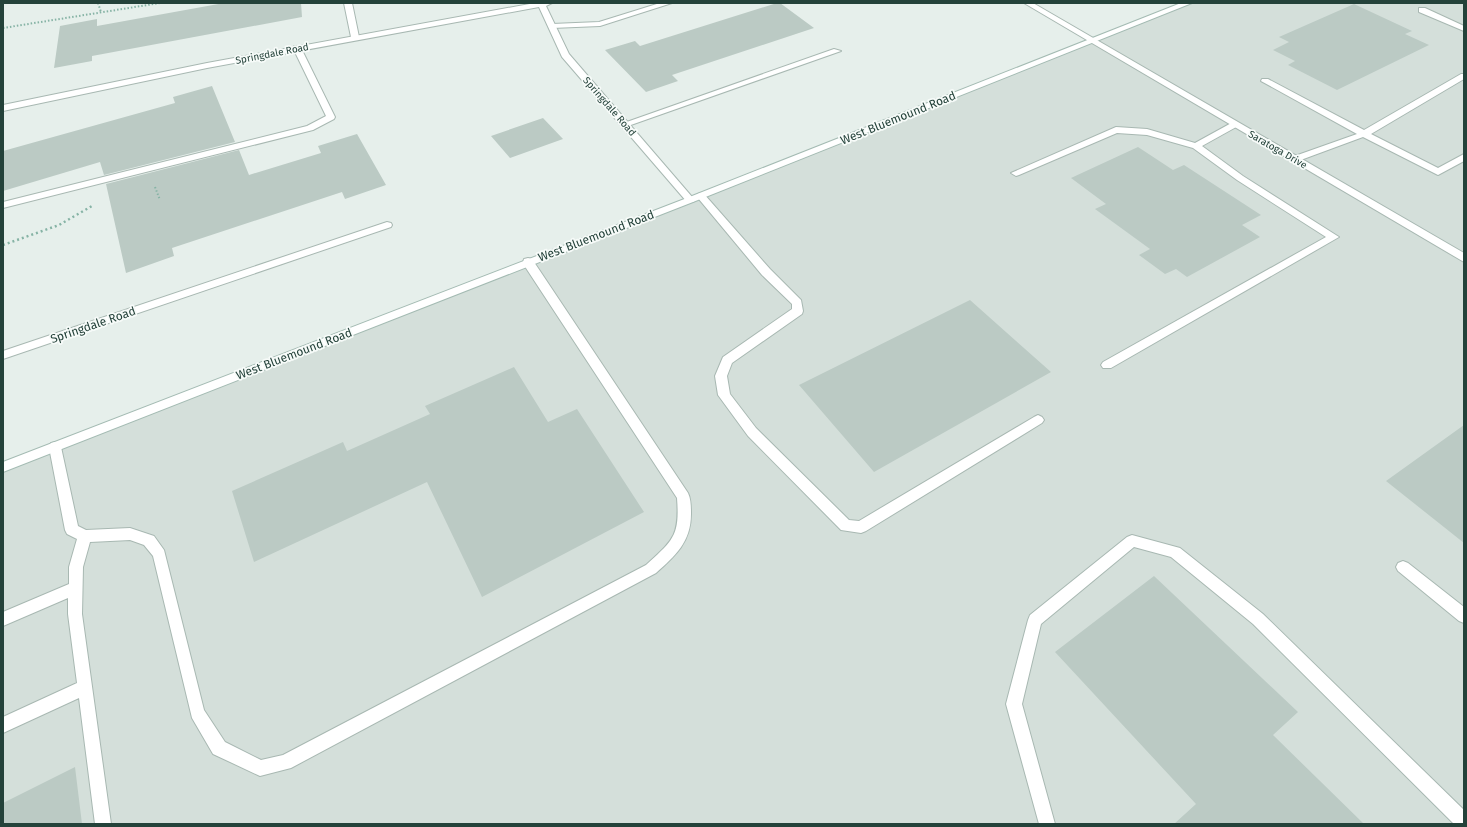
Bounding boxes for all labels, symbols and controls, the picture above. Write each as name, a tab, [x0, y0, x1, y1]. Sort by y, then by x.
street label: Springdale Road	[235, 41, 310, 67]
street label: Springdale Road	[580, 75, 638, 139]
street label: West Bluemound Road	[838, 88, 958, 148]
street label: Saratoga Drive	[1246, 128, 1309, 171]
street label: West Bluemound Road	[536, 207, 656, 265]
street label: Springdale Road	[49, 304, 137, 346]
street label: West Bluemound Road	[234, 325, 354, 383]

